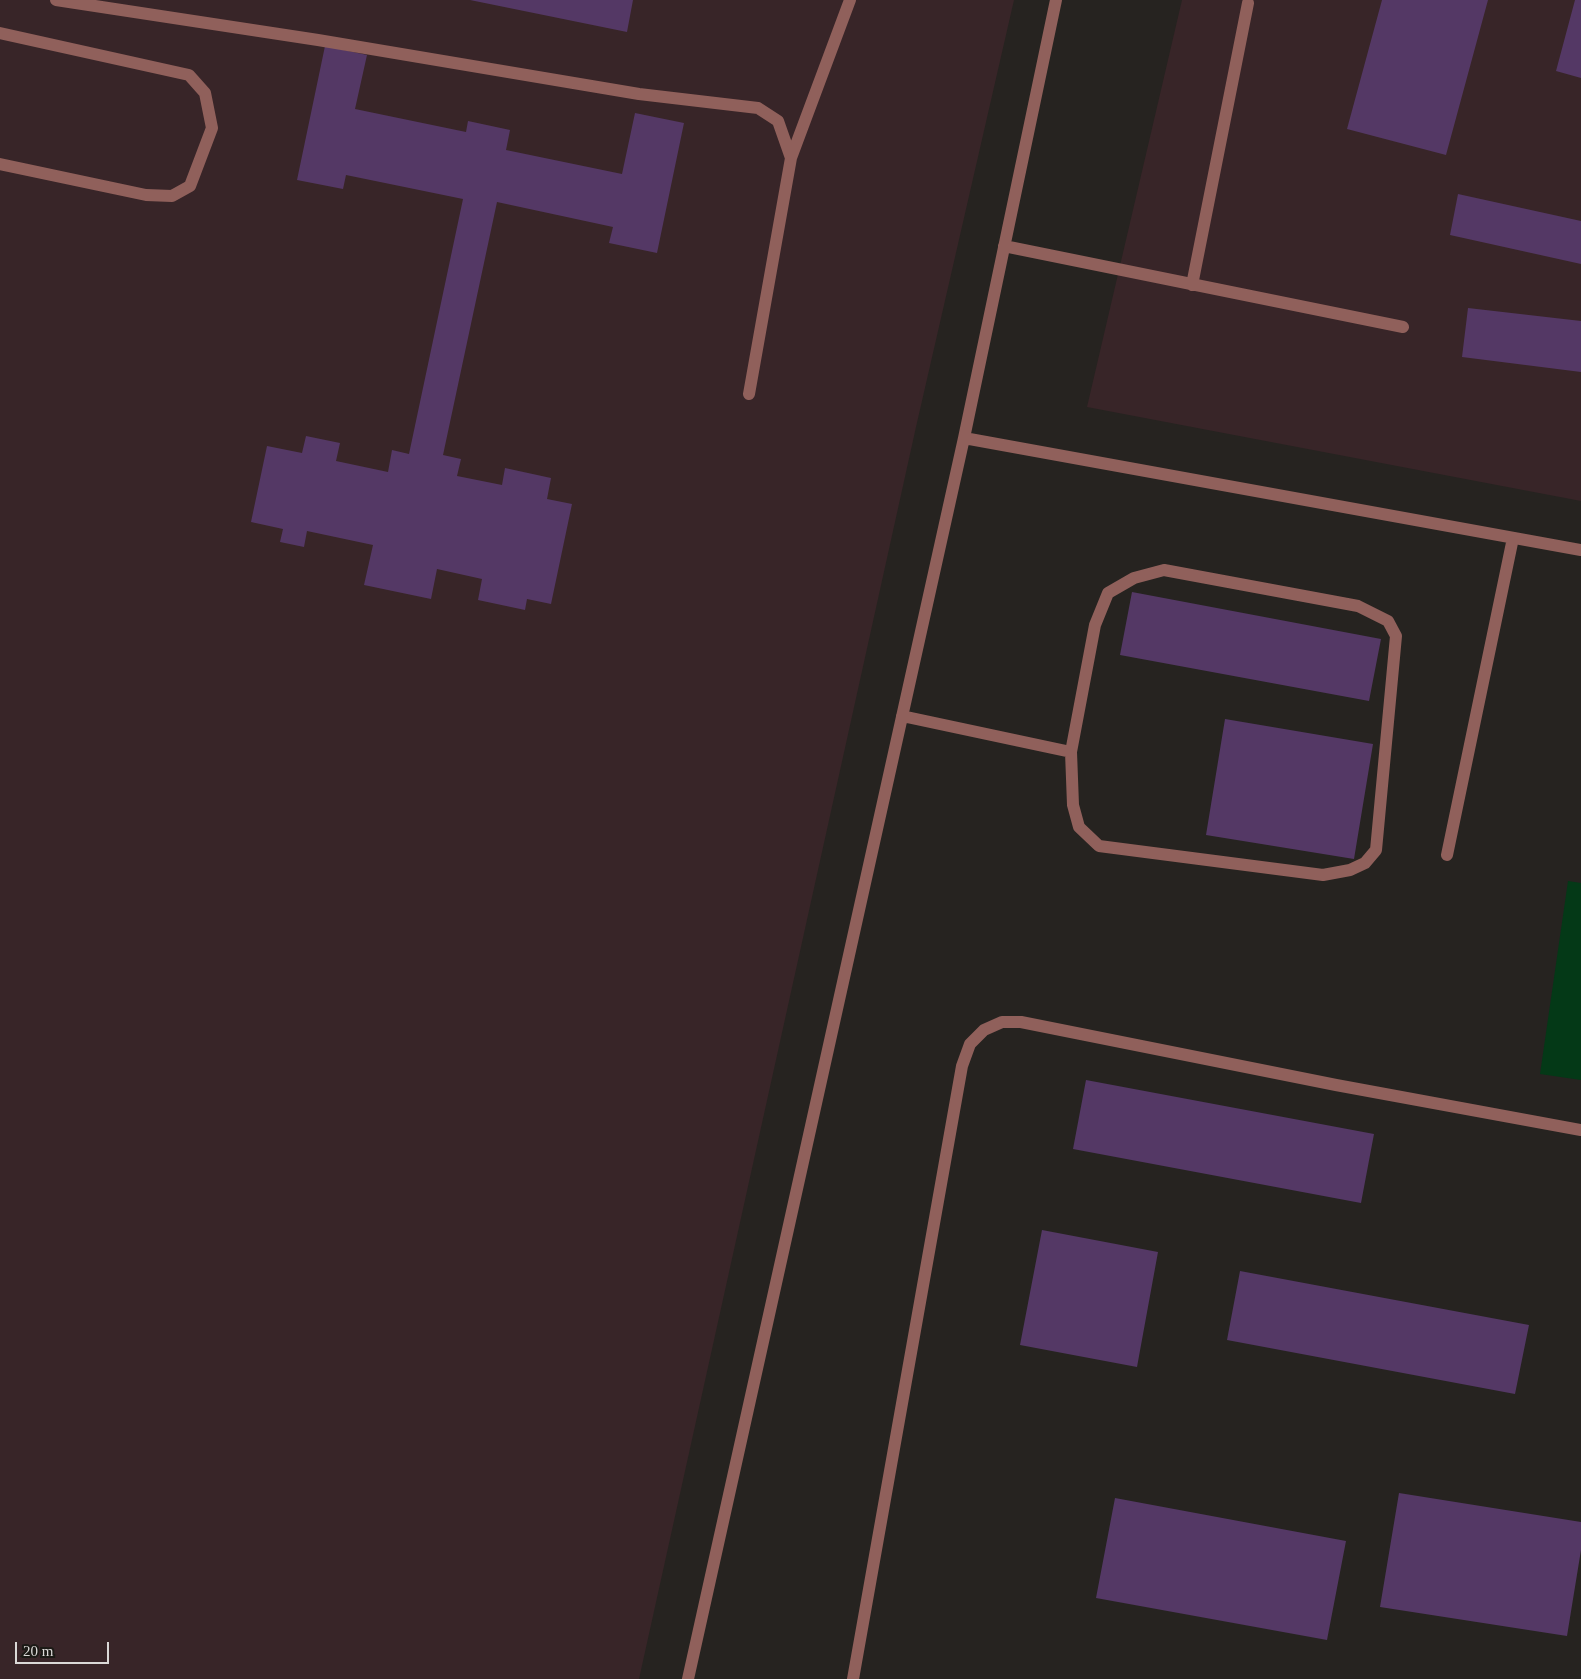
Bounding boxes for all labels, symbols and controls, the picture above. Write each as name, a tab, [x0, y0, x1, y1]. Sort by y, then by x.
scale bar	[18, 1632, 111, 1664]
text: 20 m	[23, 1643, 53, 1659]

